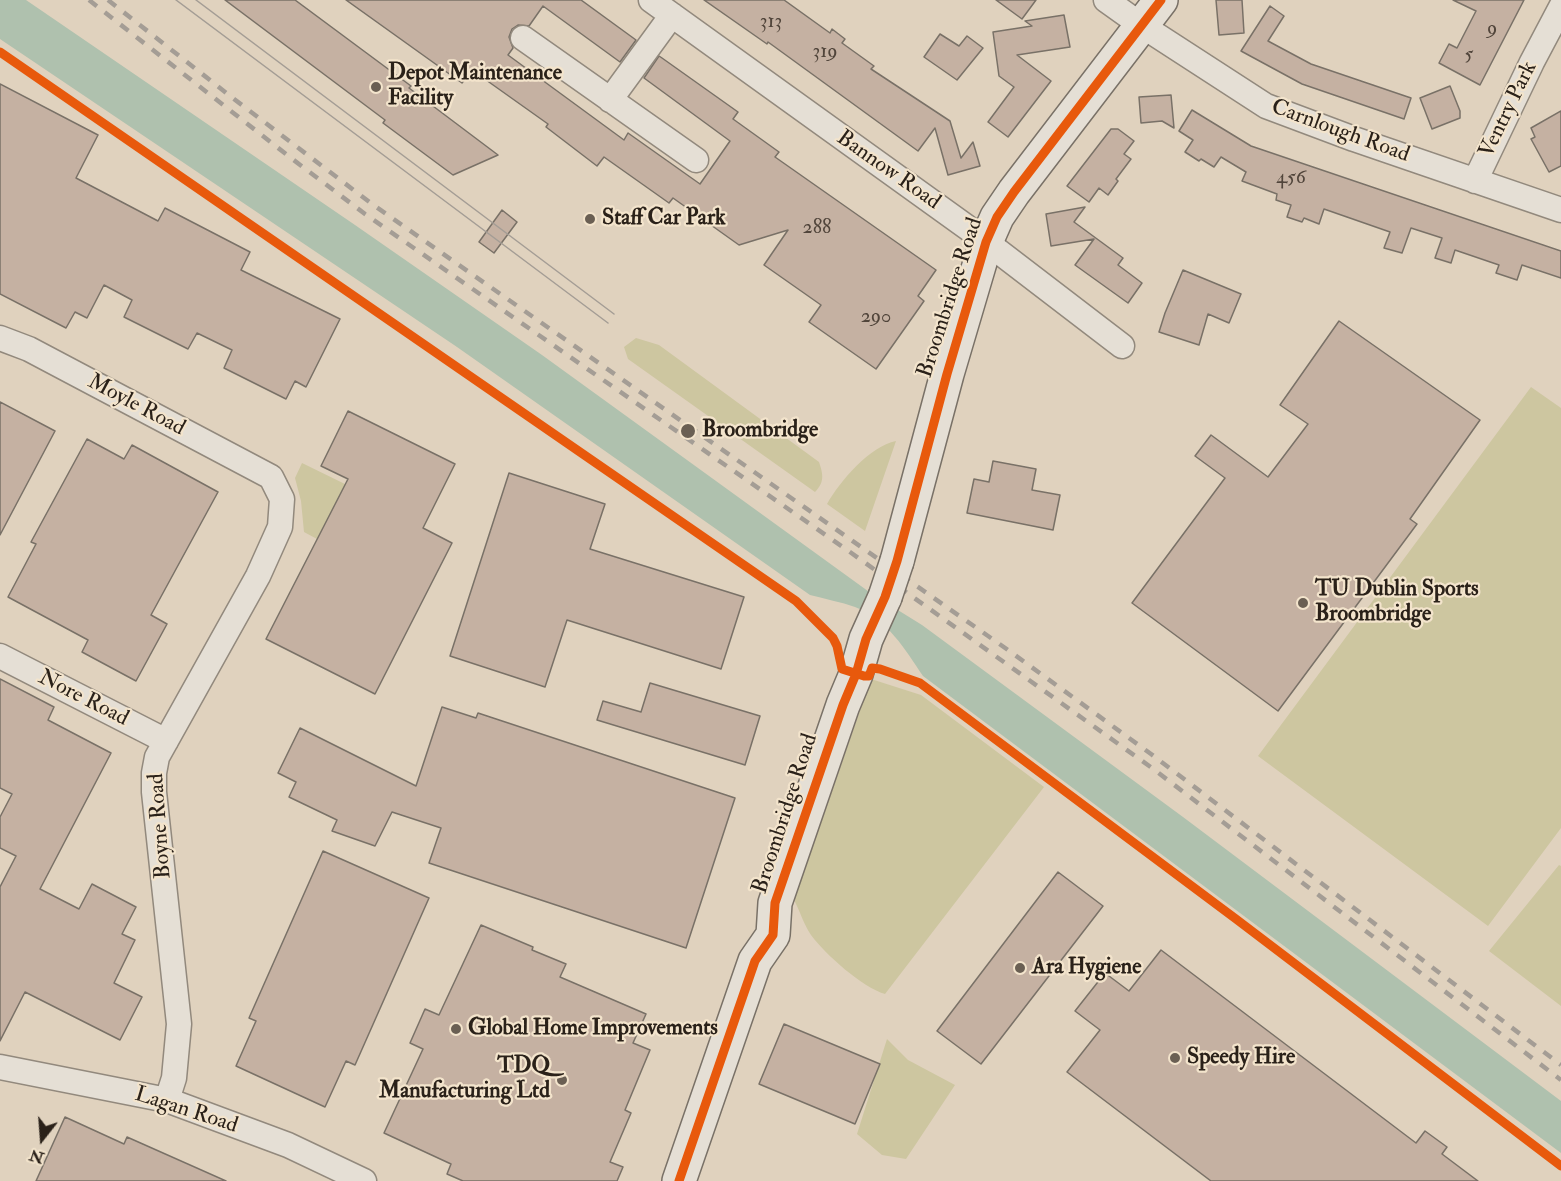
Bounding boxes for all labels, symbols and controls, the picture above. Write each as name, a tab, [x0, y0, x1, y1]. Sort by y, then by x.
house number: 313	[760, 11, 782, 35]
house number: 9	[1487, 18, 1497, 42]
house number: 319	[813, 41, 837, 65]
house number: 5	[1465, 44, 1473, 68]
street label: Ventry Park	[1474, 58, 1544, 162]
place label: Depot Maintenance Facility	[388, 61, 562, 112]
marker: Depot Maintenance Facility	[369, 80, 383, 94]
street label: Carnlough Road	[1267, 95, 1413, 169]
street label: Bannow Road	[831, 126, 945, 216]
house number: 456	[1276, 167, 1306, 191]
place label: Staff Car Park	[602, 206, 726, 232]
marker: Staff Car Park	[583, 212, 597, 226]
street label: Broombridge Road	[913, 215, 989, 381]
house number: 288	[803, 217, 831, 241]
house number: 290	[861, 306, 891, 330]
street label: Moyle Road	[83, 369, 189, 443]
place label: Broombridge	[702, 418, 818, 444]
marker: Broombridge	[679, 422, 697, 440]
place label: TU Dublin Sports Broombridge	[1315, 577, 1479, 628]
marker: TU Dublin Sports Broombridge	[1296, 596, 1310, 610]
street label: Nore Road	[33, 665, 133, 733]
street label: Broombridge Road	[748, 731, 824, 897]
street label: Boyne Road	[144, 772, 178, 880]
place label: Ara Hygiene	[1032, 955, 1141, 981]
marker: Ara Hygiene	[1013, 961, 1027, 975]
place label: Global Home Improvements	[468, 1016, 718, 1042]
marker: Global Home Improvements	[449, 1022, 463, 1036]
place label: Speedy Hire	[1187, 1045, 1295, 1071]
marker: Speedy Hire	[1168, 1051, 1182, 1065]
place label: TDQ Manufacturing Ltd	[379, 1054, 550, 1106]
marker: TDQ Manufacturing Ltd	[555, 1073, 569, 1087]
street label: Lagan Road	[131, 1082, 241, 1140]
north arrow	[12, 1109, 72, 1169]
text: N	[27, 1145, 47, 1168]

